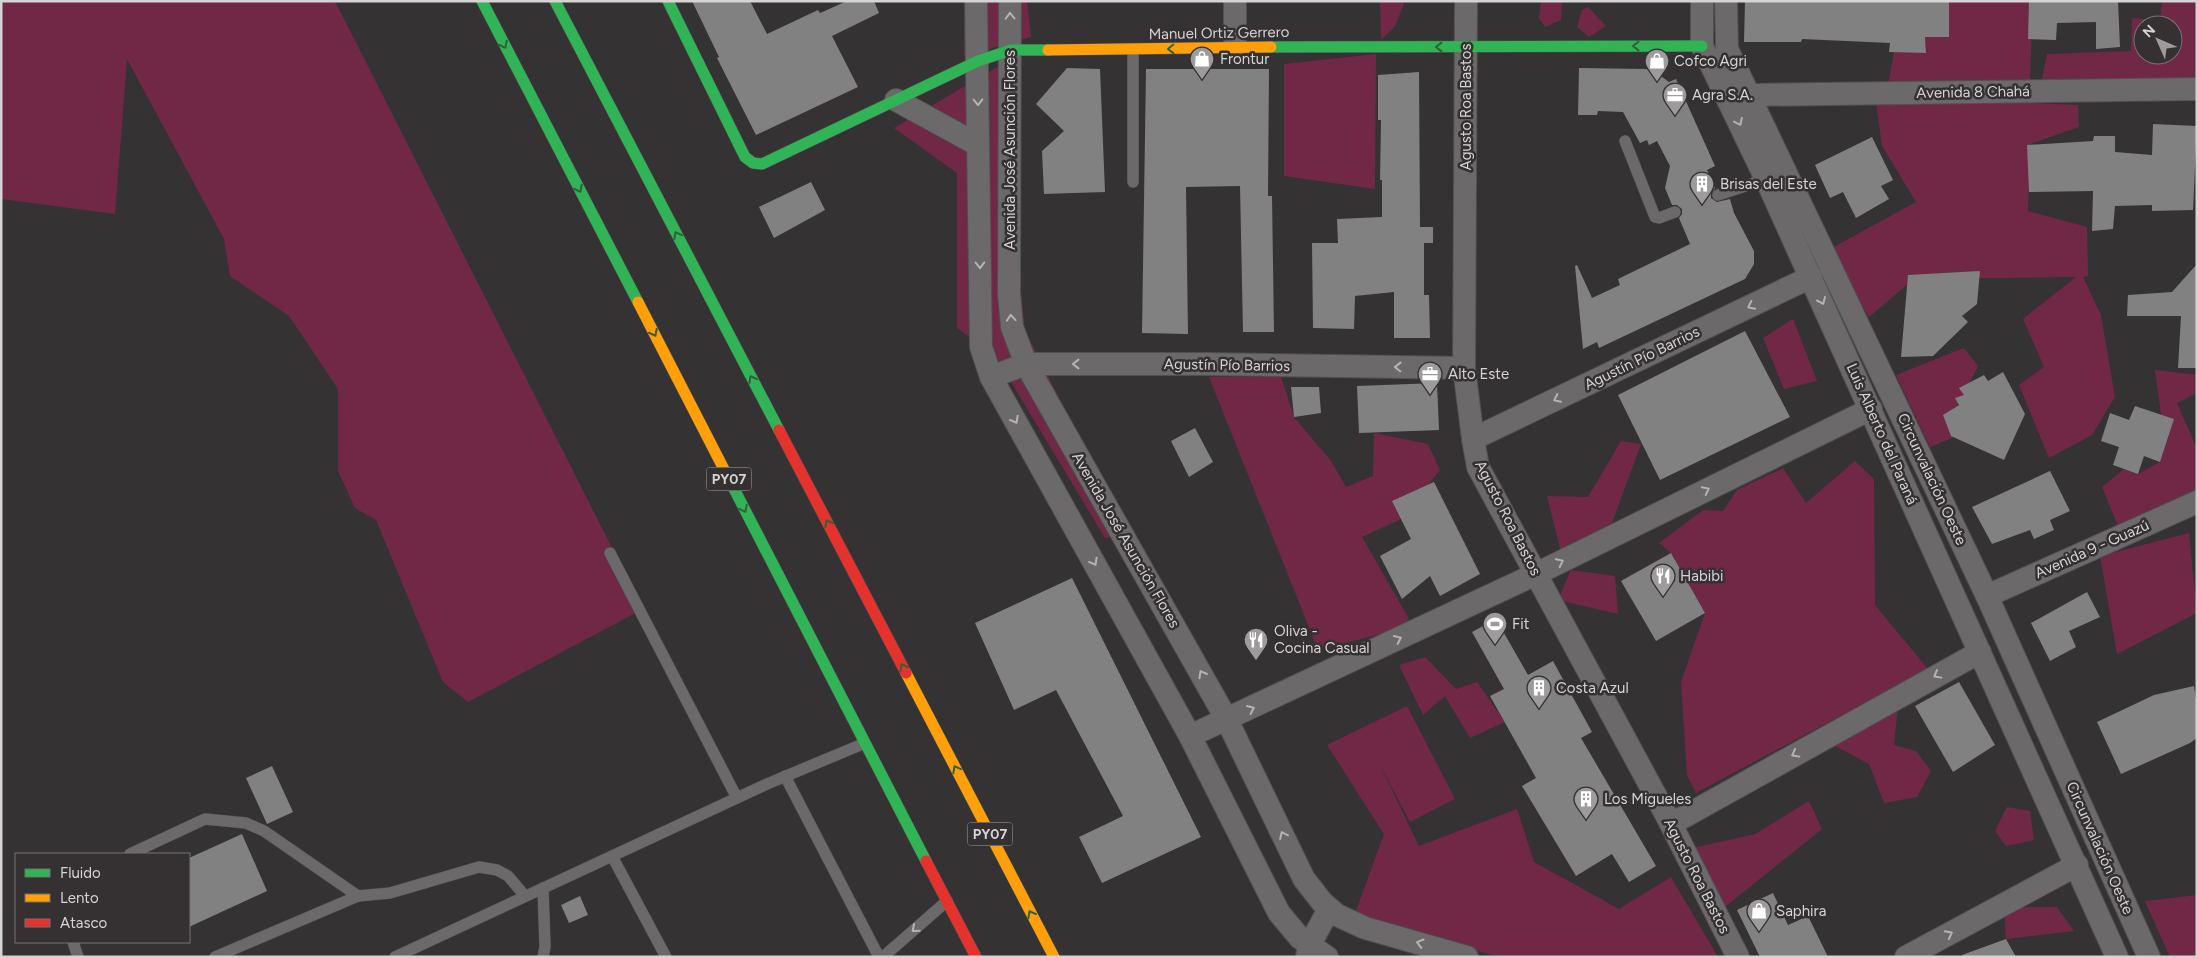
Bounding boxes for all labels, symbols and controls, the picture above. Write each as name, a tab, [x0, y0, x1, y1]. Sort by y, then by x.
one-way arrow	[1005, 11, 1016, 19]
north arrow	[2133, 15, 2183, 65]
text: N	[2139, 21, 2159, 41]
street label: Manuel Ortiz Gerrero	[1148, 23, 1290, 43]
one-way arrow	[498, 39, 508, 48]
one-way arrow	[1632, 41, 1640, 51]
one-way arrow	[1434, 42, 1442, 52]
one-way arrow	[1167, 43, 1175, 54]
street label: Agusto Roa Bastos	[1457, 44, 1475, 170]
shop icon: Frontur	[1189, 46, 1215, 80]
shop icon: Cofco Agri	[1644, 48, 1670, 82]
street label: Avenida José Asunción Flores	[1001, 50, 1019, 250]
place label: Frontur	[1220, 50, 1269, 68]
place label: Cofco Agri	[1674, 52, 1747, 70]
office icon: Agra S.A.	[1662, 82, 1688, 116]
street label: Avenida 8 Chahá	[1916, 82, 2030, 102]
place label: Agra S.A.	[1692, 86, 1753, 104]
one-way arrow	[973, 99, 983, 107]
one-way arrow	[1732, 117, 1743, 126]
building icon: Brisas del Este	[1689, 171, 1715, 205]
place label: Brisas del Este	[1720, 175, 1817, 193]
one-way arrow	[573, 184, 583, 193]
one-way arrow	[673, 231, 683, 240]
one-way arrow	[975, 262, 985, 269]
one-way arrow	[1815, 296, 1826, 305]
one-way arrow	[1747, 299, 1756, 310]
one-way arrow	[1006, 314, 1017, 322]
street label: Agustín Pío Barrios	[1581, 322, 1703, 394]
one-way arrow	[648, 328, 658, 337]
street label: Agustín Pío Barrios	[1164, 355, 1290, 375]
one-way arrow	[1072, 359, 1080, 369]
office icon: Alto Este	[1417, 361, 1443, 395]
street label: Luis Alberto del Paraná	[1843, 361, 1921, 507]
one-way arrow	[1394, 362, 1402, 372]
place label: Alto Este	[1448, 365, 1509, 383]
one-way arrow	[748, 375, 758, 384]
one-way arrow	[1553, 393, 1562, 403]
street label: Circunvalación Oeste	[1894, 410, 1970, 548]
one-way arrow	[1008, 414, 1018, 423]
street label: Avenida José Asunción Flores	[1068, 449, 1184, 631]
street label: Agusto Roa Bastos	[1471, 457, 1545, 579]
road number: PY07	[706, 468, 752, 490]
one-way arrow	[1701, 486, 1710, 496]
one-way arrow	[738, 504, 748, 513]
street label: Avenida 9 - Guazú	[2032, 516, 2152, 582]
one-way arrow	[824, 519, 834, 528]
one-way arrow	[1087, 556, 1097, 565]
one-way arrow	[1555, 558, 1564, 568]
restaurant icon: Habibi	[1650, 563, 1676, 597]
place label: Habibi	[1680, 567, 1723, 585]
sports icon: Fit	[1482, 611, 1508, 645]
place label: Fit	[1512, 615, 1530, 633]
place label: Oliva - Cocina Casual	[1274, 622, 1370, 657]
restaurant icon: Oliva - Cocina Casual	[1243, 627, 1269, 661]
one-way arrow	[1393, 635, 1402, 645]
one-way arrow	[899, 663, 909, 672]
one-way arrow	[1933, 669, 1942, 679]
one-way arrow	[1198, 671, 1208, 680]
building icon: Costa Azul	[1526, 675, 1552, 709]
place label: Costa Azul	[1556, 679, 1629, 697]
one-way arrow	[1246, 704, 1255, 715]
one-way arrow	[1791, 748, 1800, 758]
one-way arrow	[952, 766, 962, 775]
street label: Circunvalación Oeste	[2063, 779, 2137, 917]
building icon: Los Migueles	[1573, 786, 1599, 820]
place label: Los Migueles	[1604, 790, 1691, 808]
street label: Agusto Roa Bastos	[1660, 815, 1734, 937]
road number: PY07	[968, 822, 1012, 846]
one-way arrow	[1279, 831, 1289, 840]
legend	[15, 853, 190, 943]
text: Fluido	[60, 864, 101, 882]
text: Lento	[60, 889, 99, 907]
shop icon: Saphira	[1746, 898, 1772, 932]
place label: Saphira	[1776, 902, 1826, 920]
one-way arrow	[1027, 910, 1037, 919]
text: Atasco	[60, 914, 108, 932]
one-way arrow	[911, 923, 920, 932]
one-way arrow	[1943, 930, 1952, 940]
one-way arrow	[1416, 939, 1424, 949]

